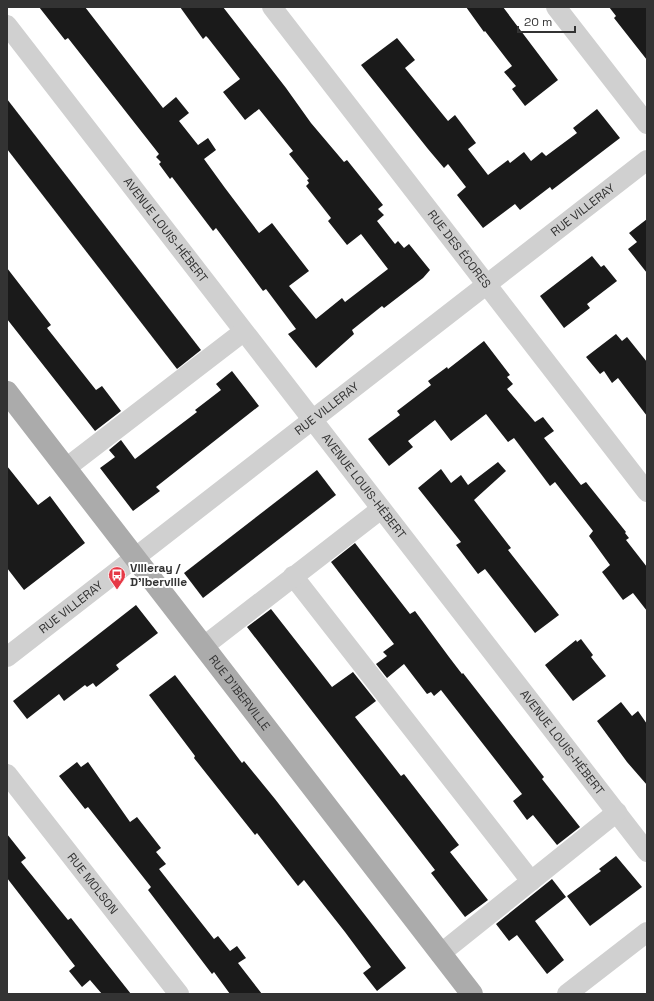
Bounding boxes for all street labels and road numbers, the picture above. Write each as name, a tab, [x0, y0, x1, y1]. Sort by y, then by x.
street label: AVENUE LOUIS-HÉBERT	[120, 174, 211, 286]
street label: RUE VILLERAY	[547, 179, 619, 240]
street label: RUE DES ÉCORES	[424, 207, 495, 291]
street label: RUE VILLERAY	[292, 378, 363, 439]
street label: AVENUE LOUIS-HÉBERT	[318, 430, 410, 542]
street label: RUE VILLERAY	[36, 577, 107, 637]
street label: RUE D'IBERVILLE	[205, 652, 274, 734]
street label: AVENUE LOUIS-HÉBERT	[516, 686, 608, 798]
street label: RUE MOLSON	[64, 850, 122, 917]

